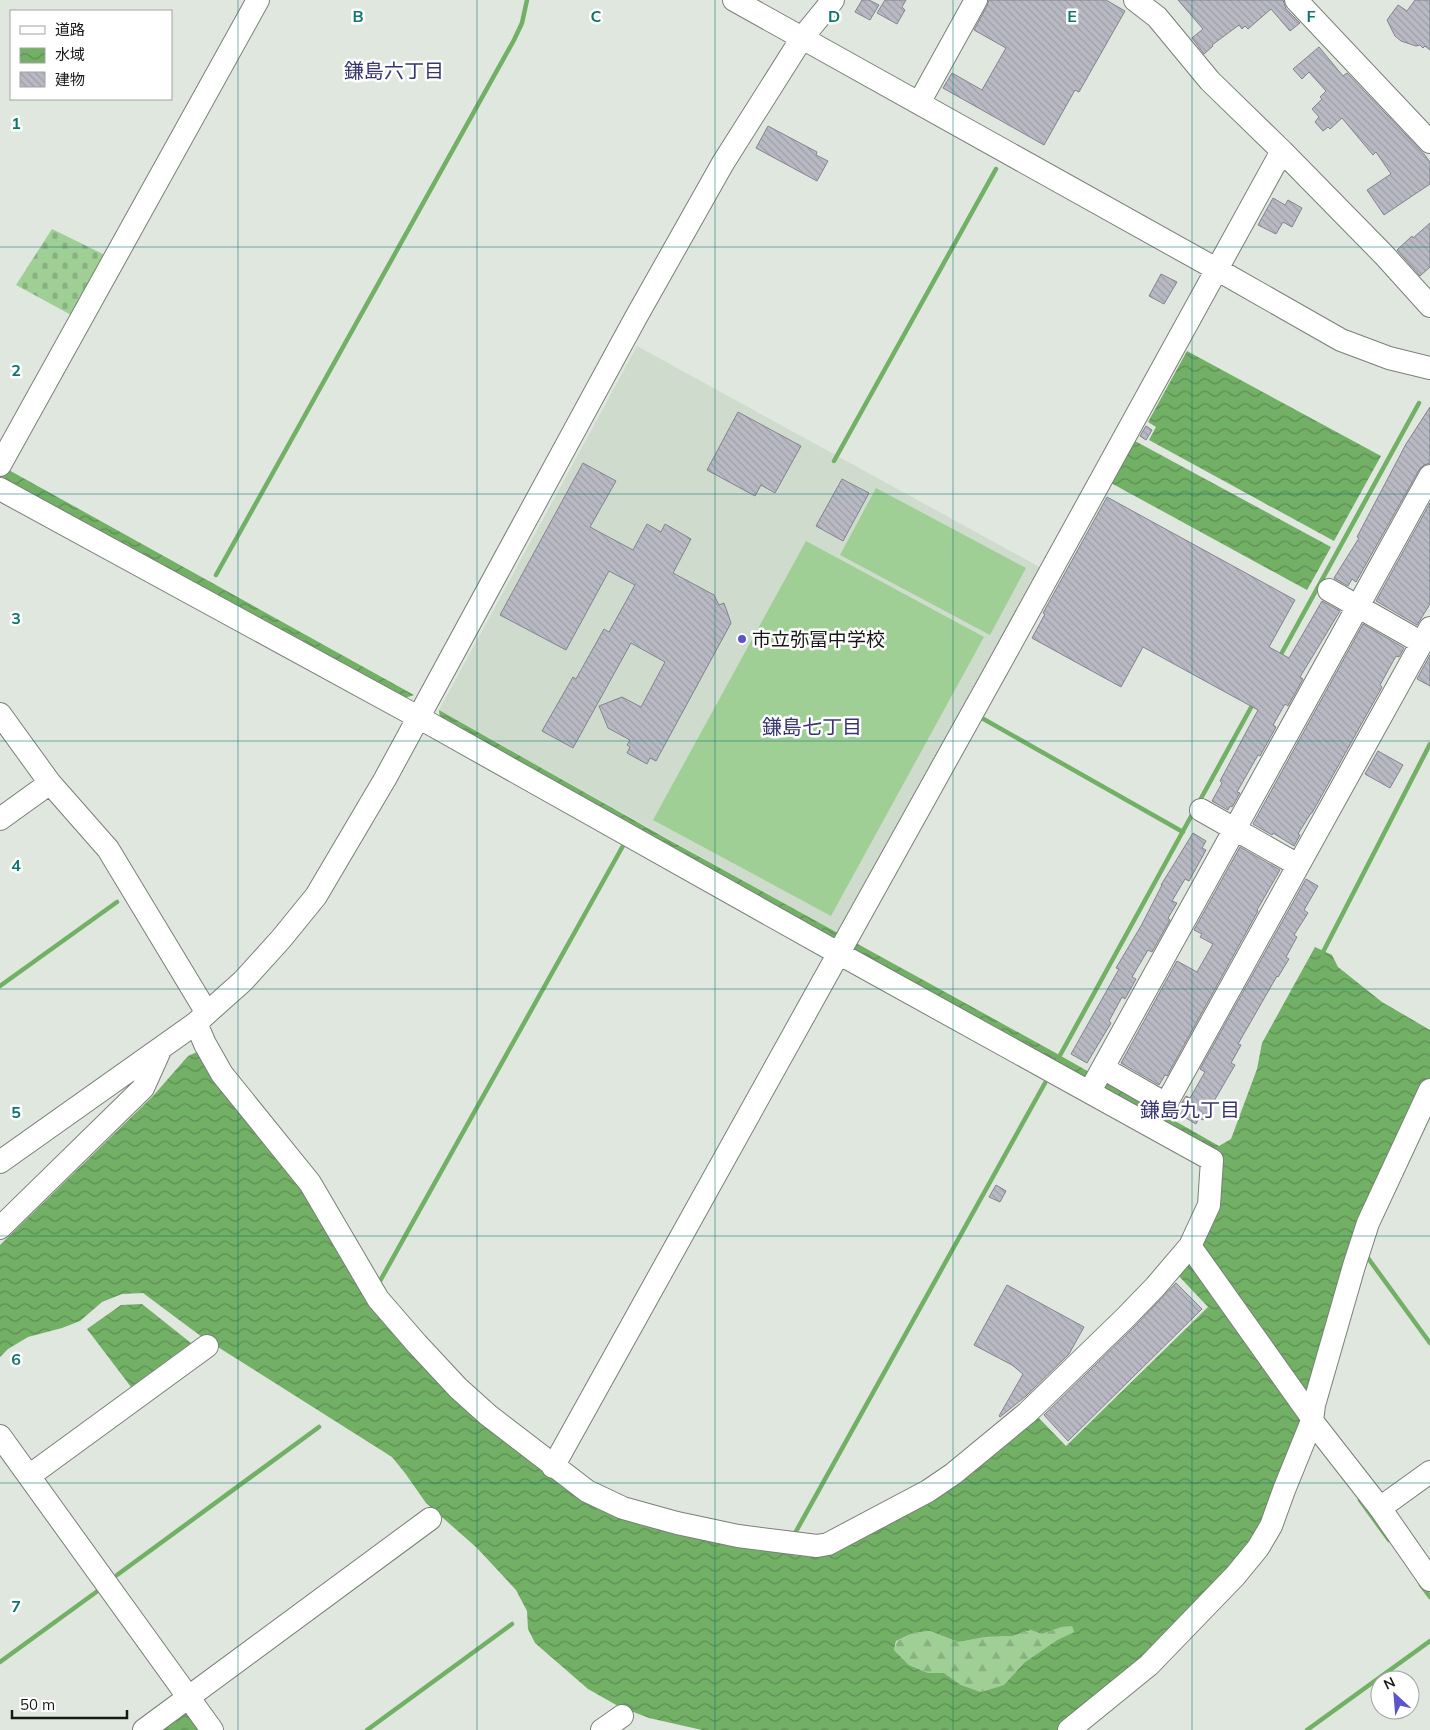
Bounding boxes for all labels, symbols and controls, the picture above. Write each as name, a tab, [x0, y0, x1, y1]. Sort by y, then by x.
text: B	[352, 6, 364, 26]
text: C	[591, 6, 602, 26]
text: D	[828, 6, 840, 26]
text: E	[1067, 6, 1077, 26]
text: F	[1306, 6, 1316, 26]
legend	[10, 10, 172, 100]
text: 道路	[55, 20, 85, 39]
text: 水域	[55, 45, 85, 64]
district label: 鎌島六丁目	[344, 58, 444, 83]
text: 建物	[55, 70, 85, 89]
text: 1	[11, 113, 21, 133]
text: 2	[11, 360, 21, 380]
text: 3	[11, 608, 21, 628]
place label: 市立弥冨中学校	[752, 627, 885, 651]
marker: 市立弥冨中学校	[736, 633, 748, 645]
district label: 鎌島七丁目	[762, 714, 862, 739]
text: 4	[11, 855, 21, 875]
district label: 鎌島九丁目	[1140, 1097, 1240, 1122]
text: 5	[11, 1102, 21, 1122]
text: 6	[11, 1349, 21, 1369]
text: 7	[11, 1596, 21, 1616]
north arrow	[1370, 1670, 1420, 1720]
text: N	[1381, 1673, 1398, 1694]
scale bar	[12, 1688, 128, 1720]
text: 50 m	[20, 1695, 55, 1714]

